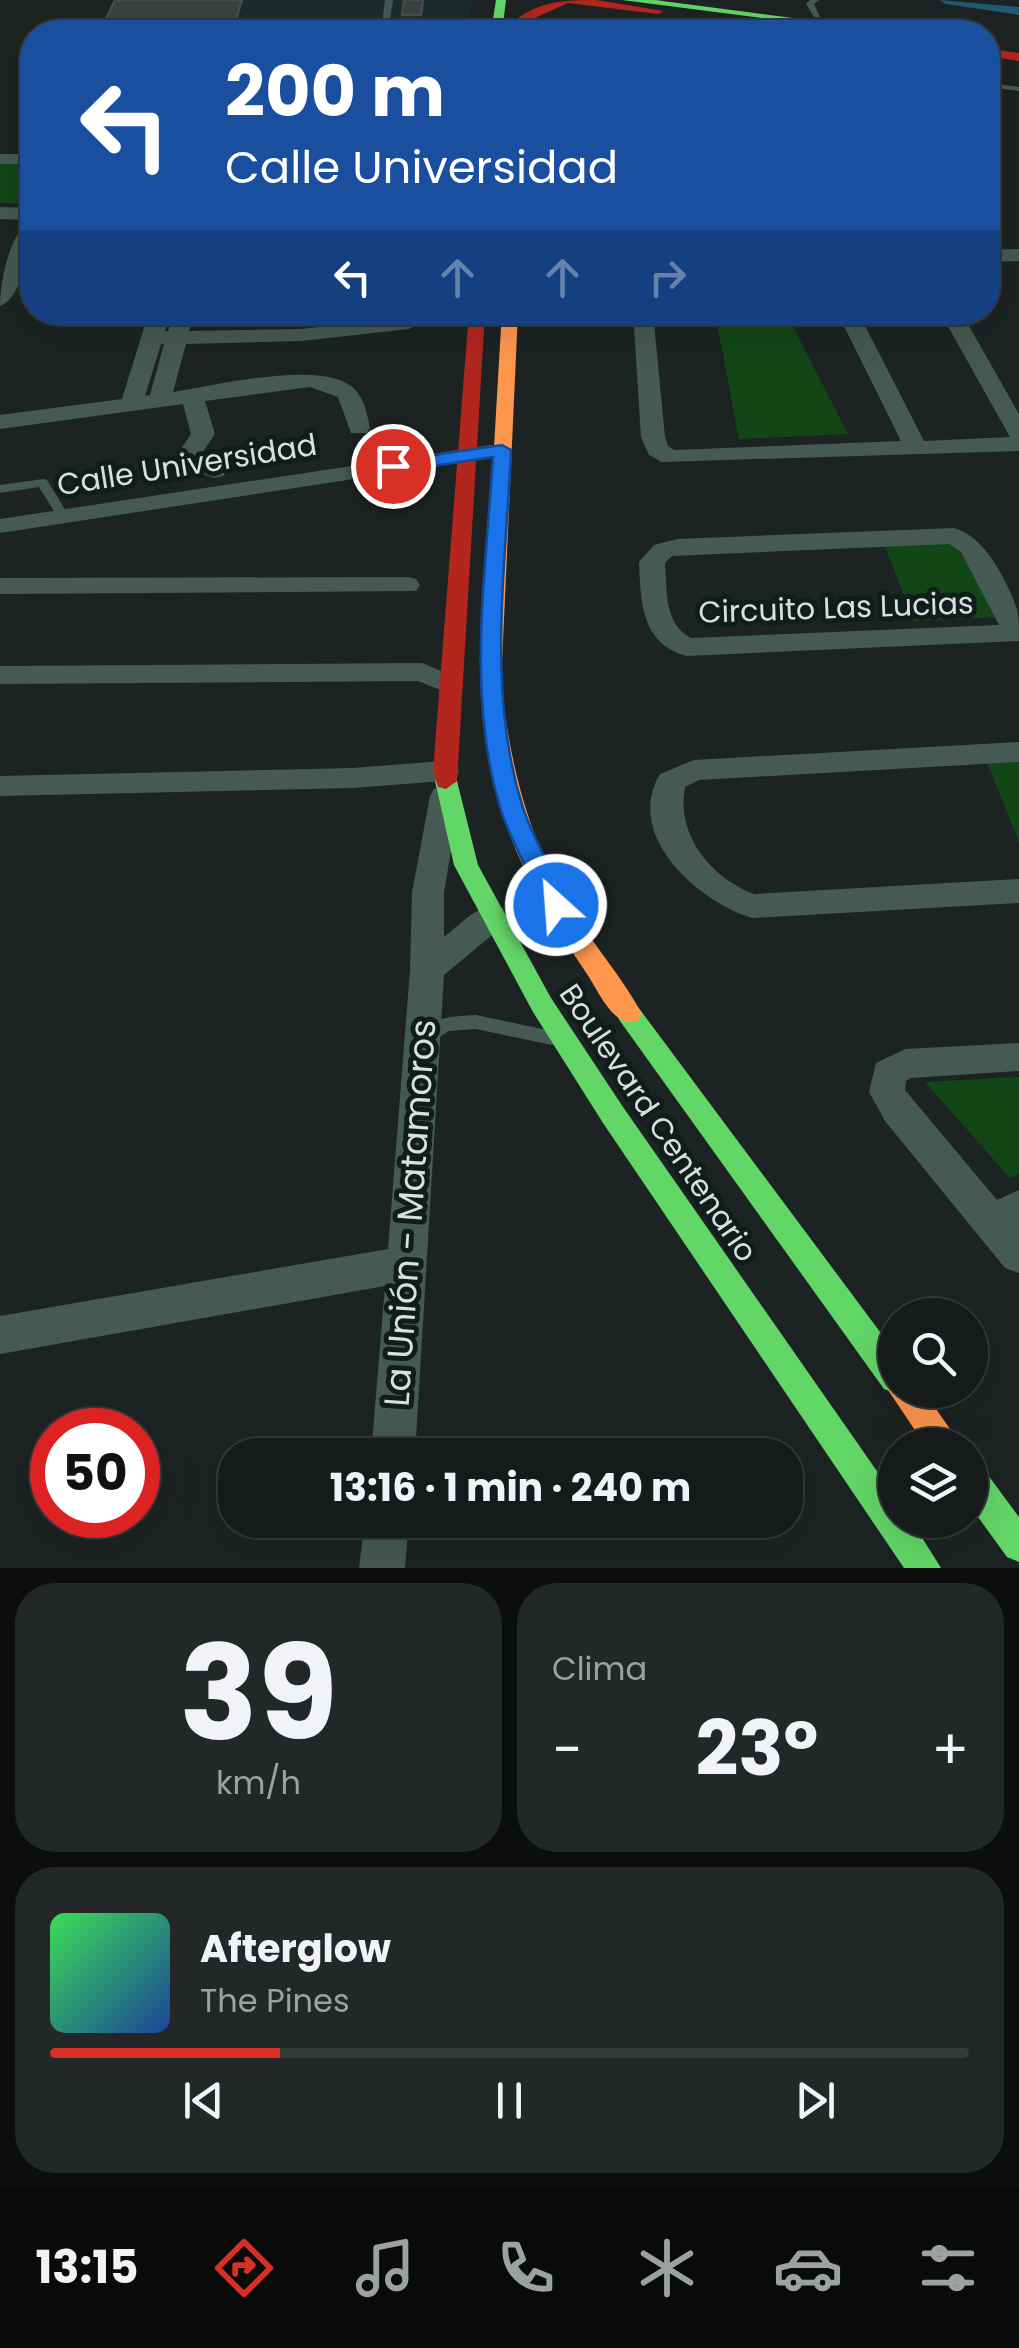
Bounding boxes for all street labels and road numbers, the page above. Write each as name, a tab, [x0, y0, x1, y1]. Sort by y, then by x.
street label: Calle Universidad	[54, 423, 320, 506]
street label: Circuito Las Lucias	[698, 581, 974, 634]
street label: Boulevard Centenario	[549, 975, 768, 1270]
street label: La Unión - Matamoros	[372, 1018, 447, 1408]

